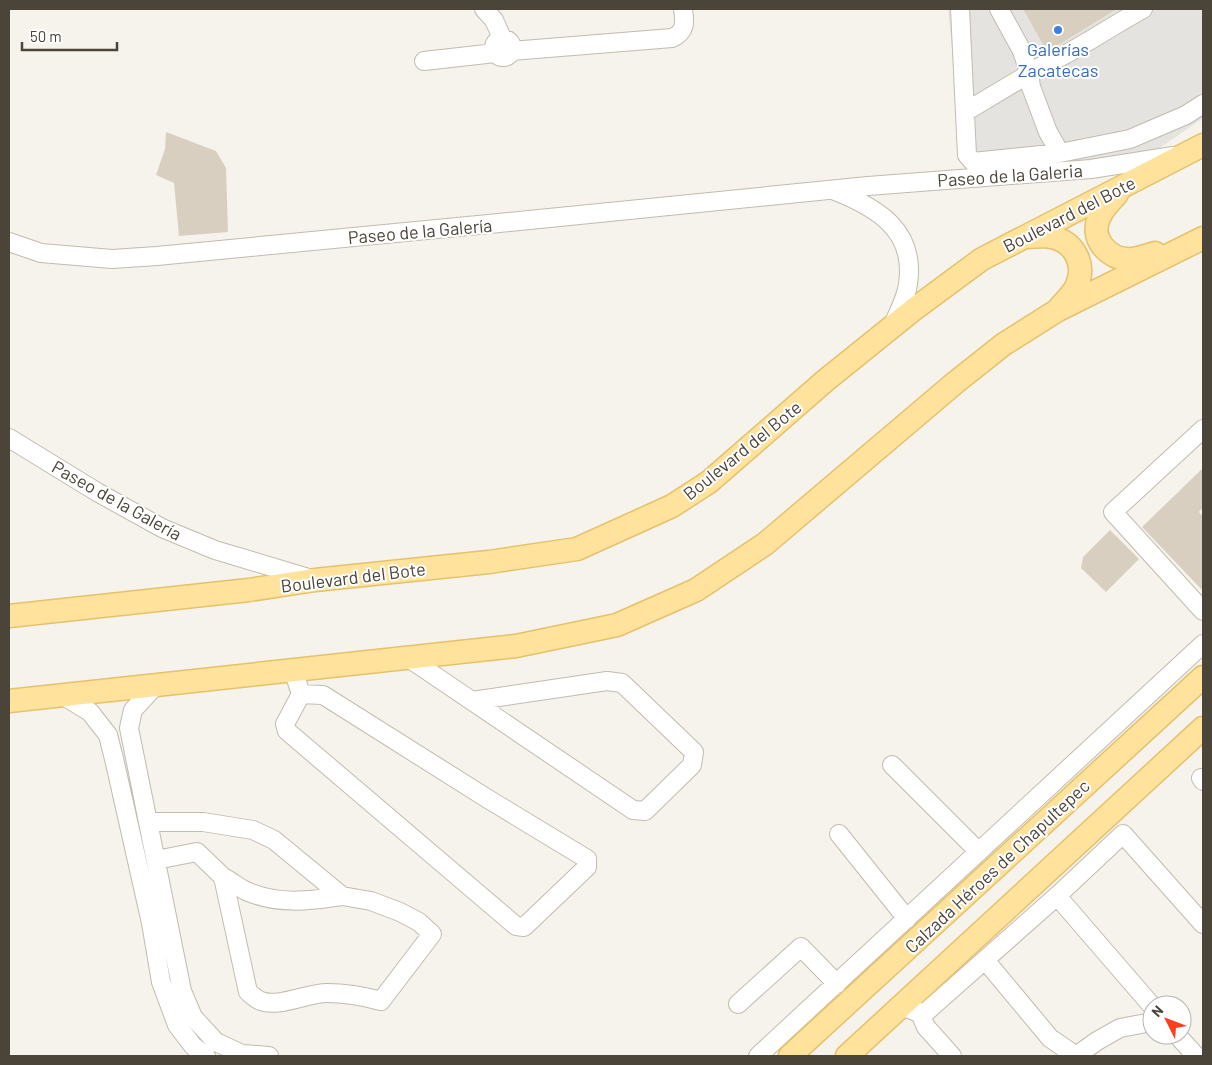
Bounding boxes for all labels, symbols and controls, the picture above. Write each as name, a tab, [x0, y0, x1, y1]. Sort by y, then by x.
scale bar	[22, 20, 118, 52]
marker: Galerías Zacatecas	[1052, 24, 1064, 36]
text: 50 m	[30, 27, 62, 45]
place label: Galerías Zacatecas	[1018, 38, 1098, 81]
street label: Paseo de la Galeria	[937, 159, 1083, 191]
street label: Boulevard del Bote	[999, 171, 1139, 257]
street label: Paseo de la Galería	[347, 214, 493, 248]
street label: Boulevard del Bote	[678, 396, 806, 504]
street label: Paseo de la Galería	[48, 455, 186, 545]
street label: Boulevard del Bote	[279, 557, 427, 597]
street label: Calzada Héroes de Chapultepec	[900, 775, 1094, 957]
north arrow	[1142, 995, 1192, 1045]
text: N	[1148, 1002, 1166, 1020]

